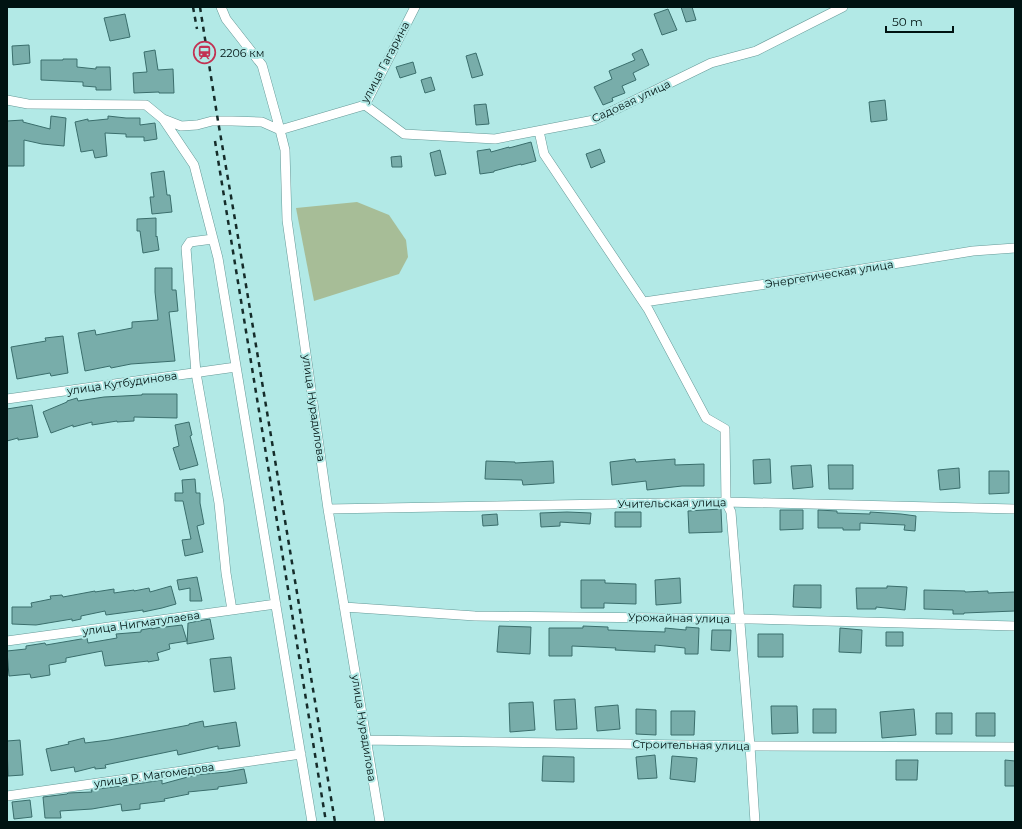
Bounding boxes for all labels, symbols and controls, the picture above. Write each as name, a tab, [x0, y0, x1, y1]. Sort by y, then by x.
scale bar	[886, 8, 953, 34]
text: 50 m	[892, 14, 923, 29]
street label: улица Гагарина	[357, 19, 412, 106]
station icon: 2206 км	[191, 40, 217, 66]
place label: 2206 км	[220, 46, 264, 60]
street label: Садовая улица	[589, 77, 673, 125]
street label: Энергетическая улица	[764, 257, 894, 291]
street label: улица Нурадилова	[299, 353, 328, 462]
street label: улица Кутбудинова	[65, 368, 178, 398]
street label: Учительская улица	[617, 495, 727, 511]
street label: улица Нигматулаева	[80, 608, 201, 638]
street label: Урожайная улица	[628, 610, 730, 626]
street label: улица Нурадилова	[348, 673, 379, 782]
street label: Строительная улица	[632, 737, 750, 753]
street label: улица Р. Магомедова	[92, 760, 215, 791]

